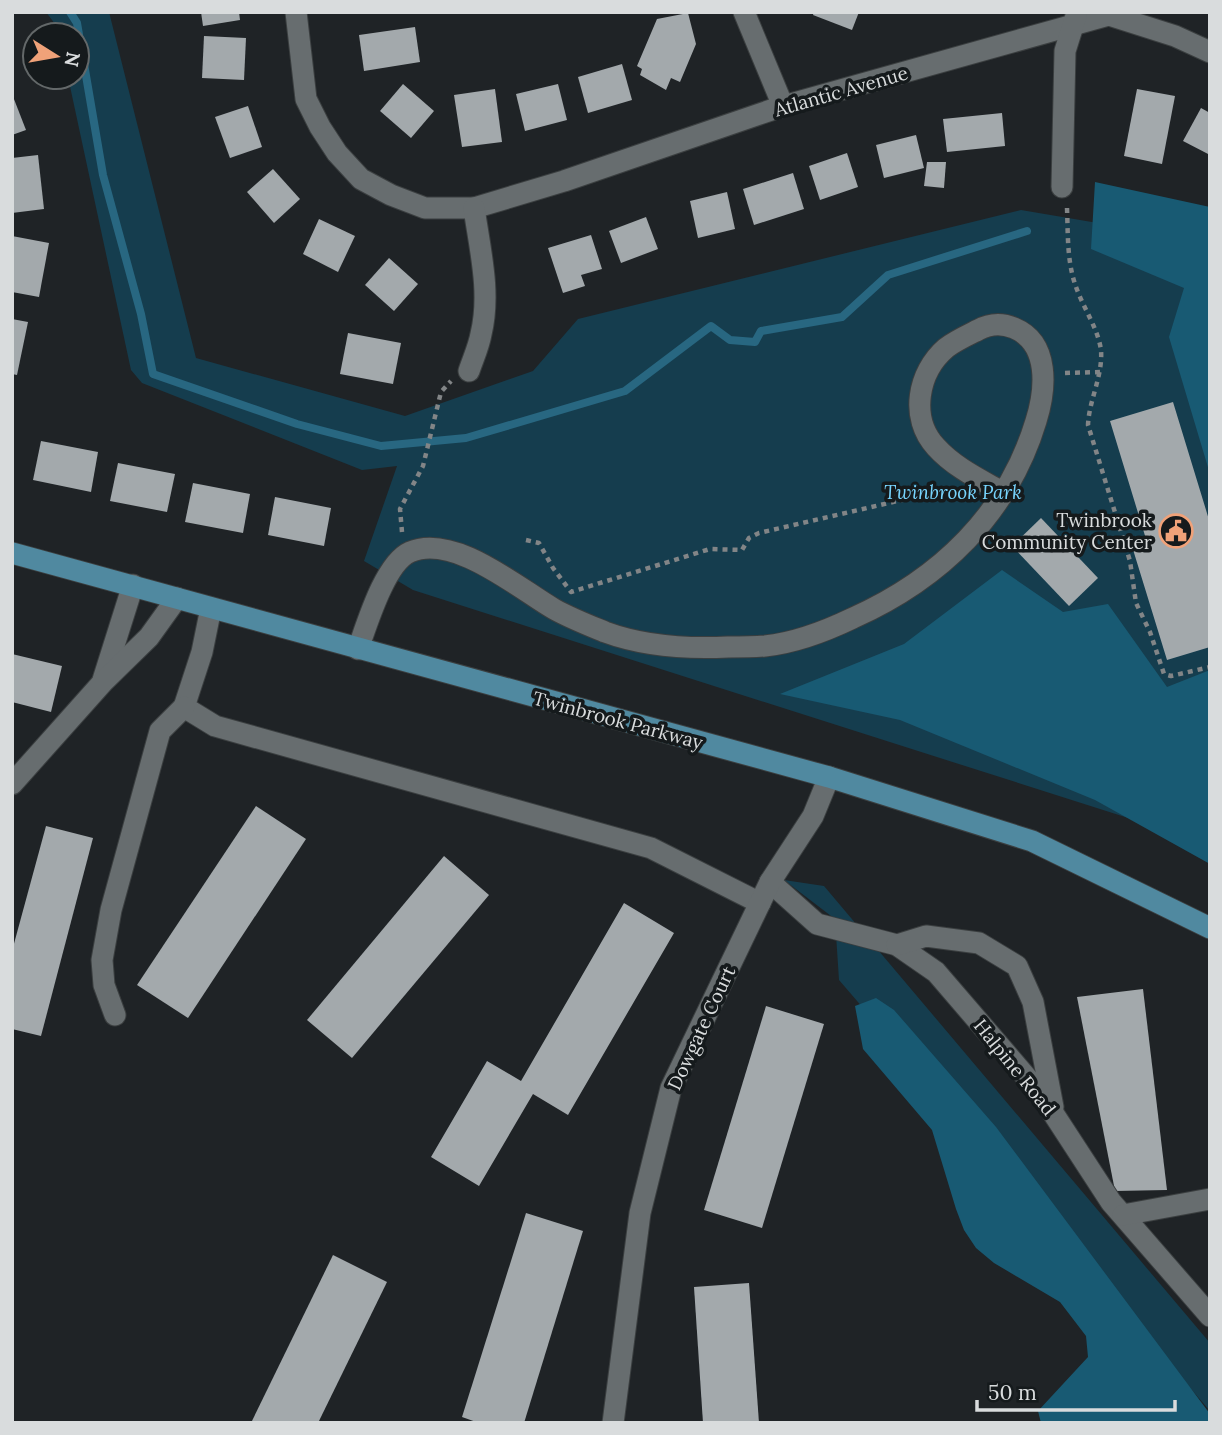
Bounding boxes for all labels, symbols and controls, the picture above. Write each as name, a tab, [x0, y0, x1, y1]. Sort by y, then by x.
north arrow	[21, 21, 91, 91]
text: N	[59, 50, 86, 69]
street label: Atlantic Avenue	[771, 60, 911, 122]
park label: Twinbrook Park	[884, 480, 1022, 504]
place label: Twinbrook Community Center	[982, 508, 1153, 554]
public building icon: Twinbrook Community Center	[1157, 512, 1195, 550]
street label: Twinbrook Parkway	[530, 686, 706, 754]
street label: Dowgate Court	[662, 961, 741, 1094]
street label: Halpine Road	[969, 1014, 1061, 1120]
scale bar	[977, 1368, 1175, 1412]
text: 50 m	[988, 1379, 1037, 1406]

